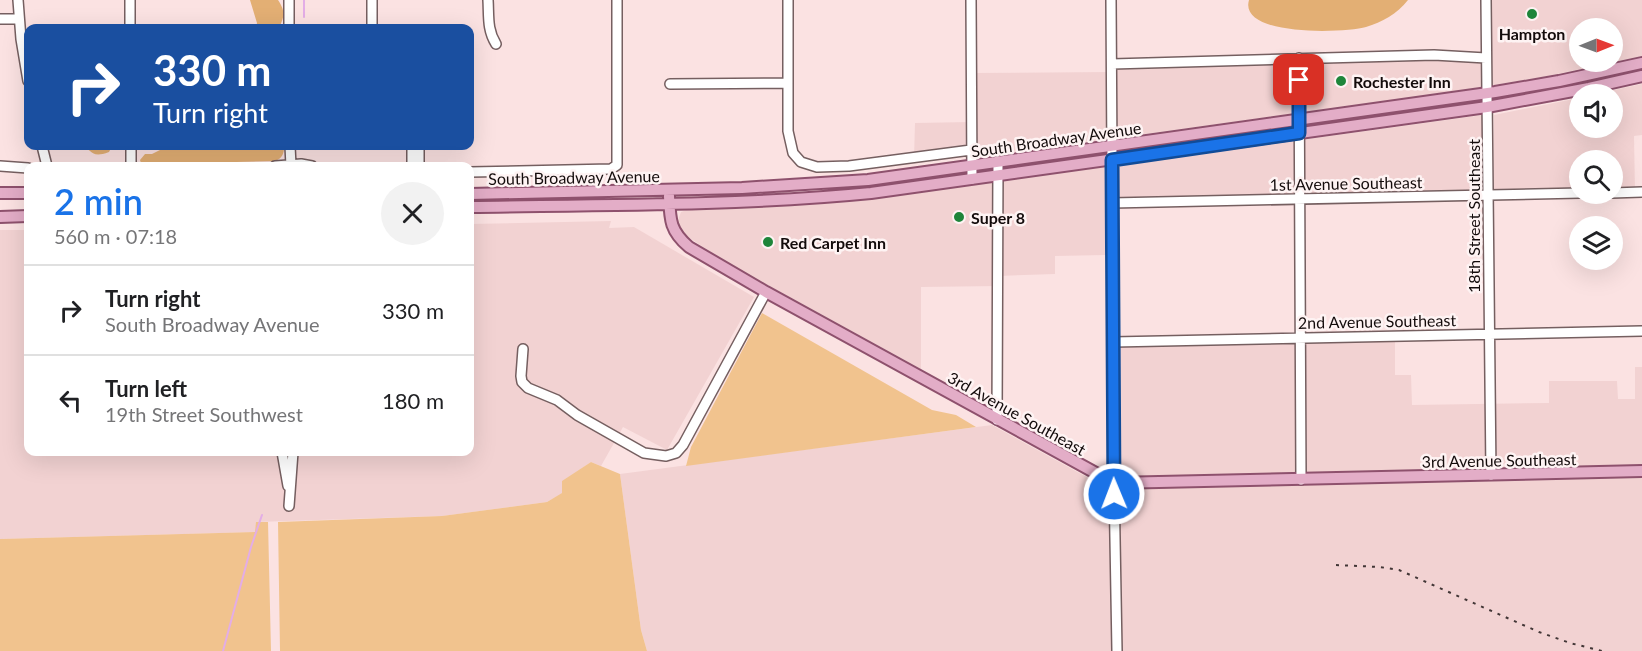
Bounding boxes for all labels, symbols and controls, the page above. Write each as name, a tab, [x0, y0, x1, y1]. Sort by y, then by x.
marker: Hampton	[1525, 7, 1539, 21]
north arrow	[1569, 18, 1623, 72]
map controls	[1569, 18, 1623, 270]
place label: Hampton	[1499, 24, 1565, 43]
text: 330 m	[153, 45, 271, 95]
icon: right	[54, 48, 132, 126]
pin	[1273, 54, 1324, 105]
icon: arrive	[1282, 63, 1315, 96]
place label: Rochester Inn	[1353, 72, 1451, 91]
marker: Rochester Inn	[1334, 74, 1348, 88]
button: sound	[1569, 84, 1623, 138]
text: Turn right	[153, 96, 268, 129]
street label: South Broadway Avenue	[970, 118, 1142, 160]
street label: 18th Street Southeast	[1464, 139, 1483, 293]
button: search	[1569, 150, 1623, 204]
street label: South Broadway Avenue	[488, 166, 660, 188]
street label: 1st Avenue Southeast	[1269, 172, 1423, 194]
text: 2 min	[54, 179, 143, 223]
button: close	[381, 182, 444, 245]
place label: Super 8	[971, 208, 1025, 227]
marker: Super 8	[952, 210, 966, 224]
button: layers	[1569, 216, 1623, 270]
text: 560 m · 07:18	[54, 224, 177, 248]
place label: Red Carpet Inn	[780, 233, 886, 252]
marker: Red Carpet Inn	[761, 235, 775, 249]
text: Turn right	[105, 285, 200, 312]
icon: right	[54, 294, 87, 327]
text: 330 m	[382, 297, 444, 324]
street label: 2nd Avenue Southeast	[1298, 310, 1456, 332]
text: South Broadway Avenue	[105, 312, 320, 336]
street label: 3rd Avenue Southeast	[945, 367, 1089, 459]
text: Turn left	[105, 375, 187, 402]
icon: left	[54, 384, 87, 417]
text: 180 m	[382, 387, 444, 414]
text: 19th Street Southwest	[105, 402, 303, 426]
street label: 3rd Avenue Southeast	[1421, 449, 1577, 471]
position arrow	[1082, 462, 1146, 526]

